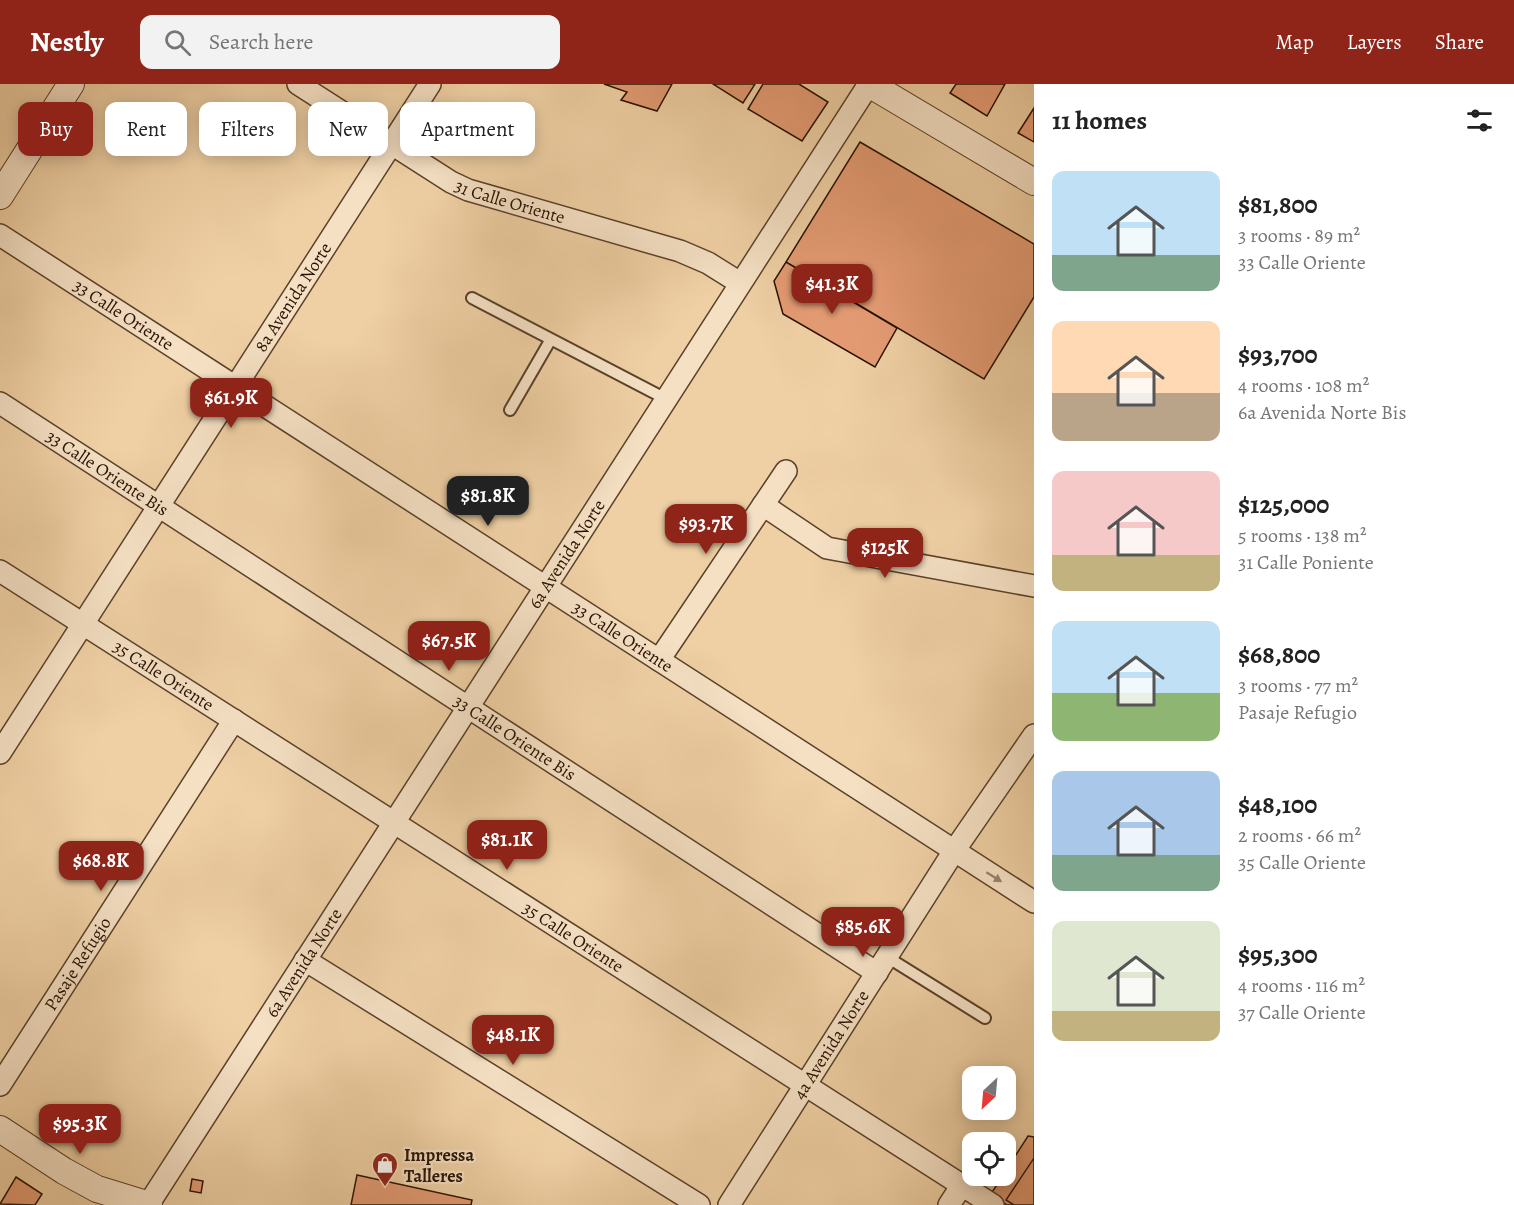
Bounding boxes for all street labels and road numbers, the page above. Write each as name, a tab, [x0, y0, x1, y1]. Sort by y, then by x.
street label: 31 Calle Oriente	[451, 173, 568, 229]
street label: 8a Avenida Norte	[249, 238, 337, 356]
street label: 33 Calle Oriente	[69, 273, 178, 356]
street label: 33 Calle Oriente Bis	[41, 424, 173, 521]
street label: 6a Avenida Norte	[523, 495, 611, 613]
street label: 33 Calle Oriente	[568, 595, 678, 678]
street label: 35 Calle Oriente	[108, 634, 219, 717]
street label: 33 Calle Oriente Bis	[449, 689, 581, 786]
street label: 35 Calle Oriente	[518, 896, 628, 978]
street label: 6a Avenida Norte	[260, 904, 348, 1022]
street label: Pasaje Refugio	[39, 912, 117, 1015]
street label: 4a Avenida Norte	[787, 985, 875, 1104]

